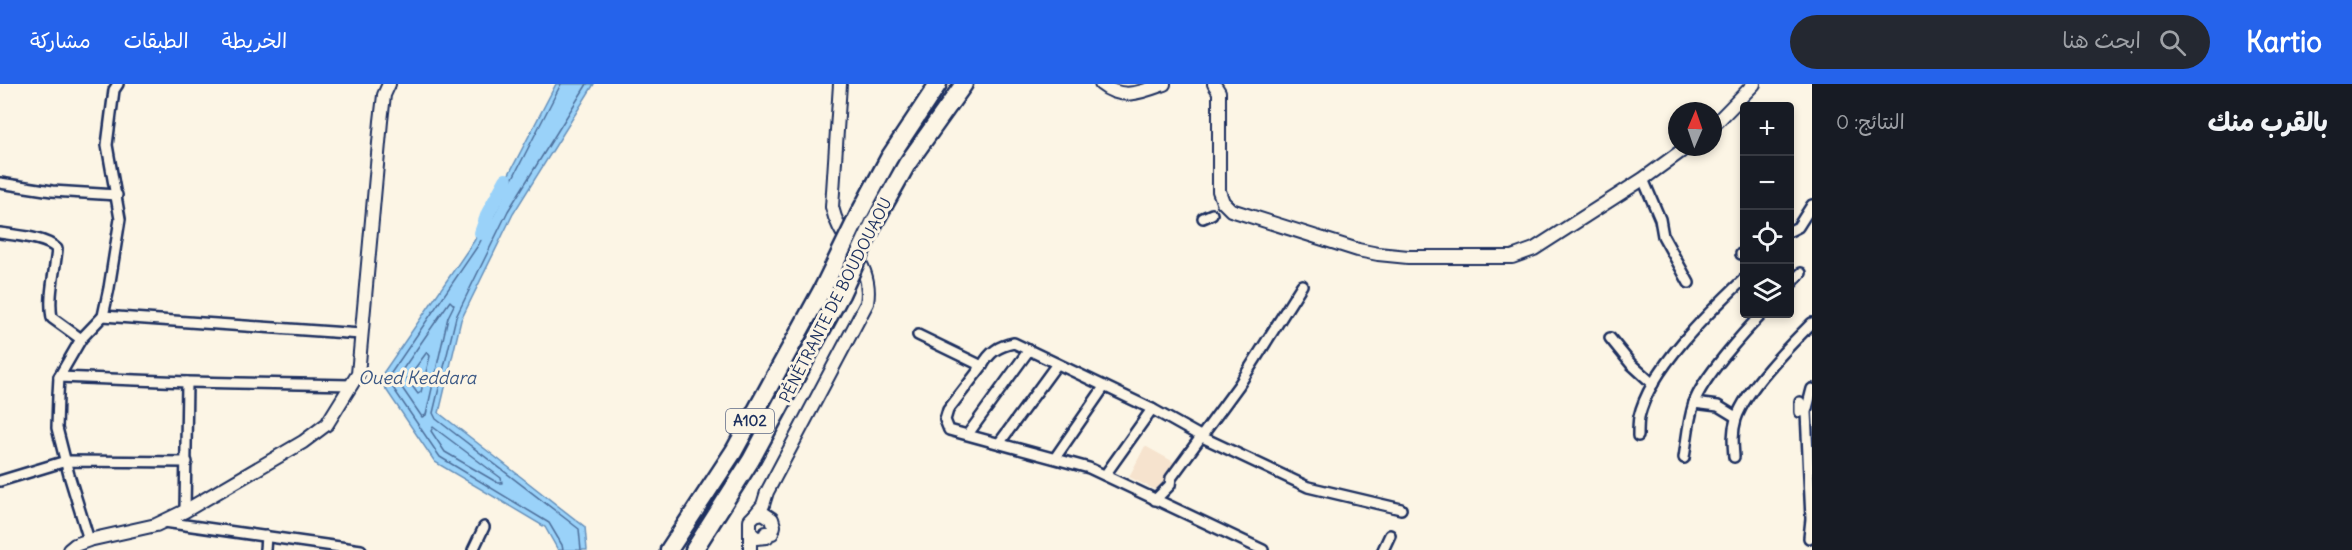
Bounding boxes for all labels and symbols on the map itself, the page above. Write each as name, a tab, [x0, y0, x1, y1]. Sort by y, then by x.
north arrow	[1668, 102, 1722, 156]
street label: PÉNÉTRANTE DE BOUDOUAOU	[774, 194, 896, 406]
water label: Oued Keddara	[358, 366, 478, 389]
road number: A102	[726, 409, 774, 433]

